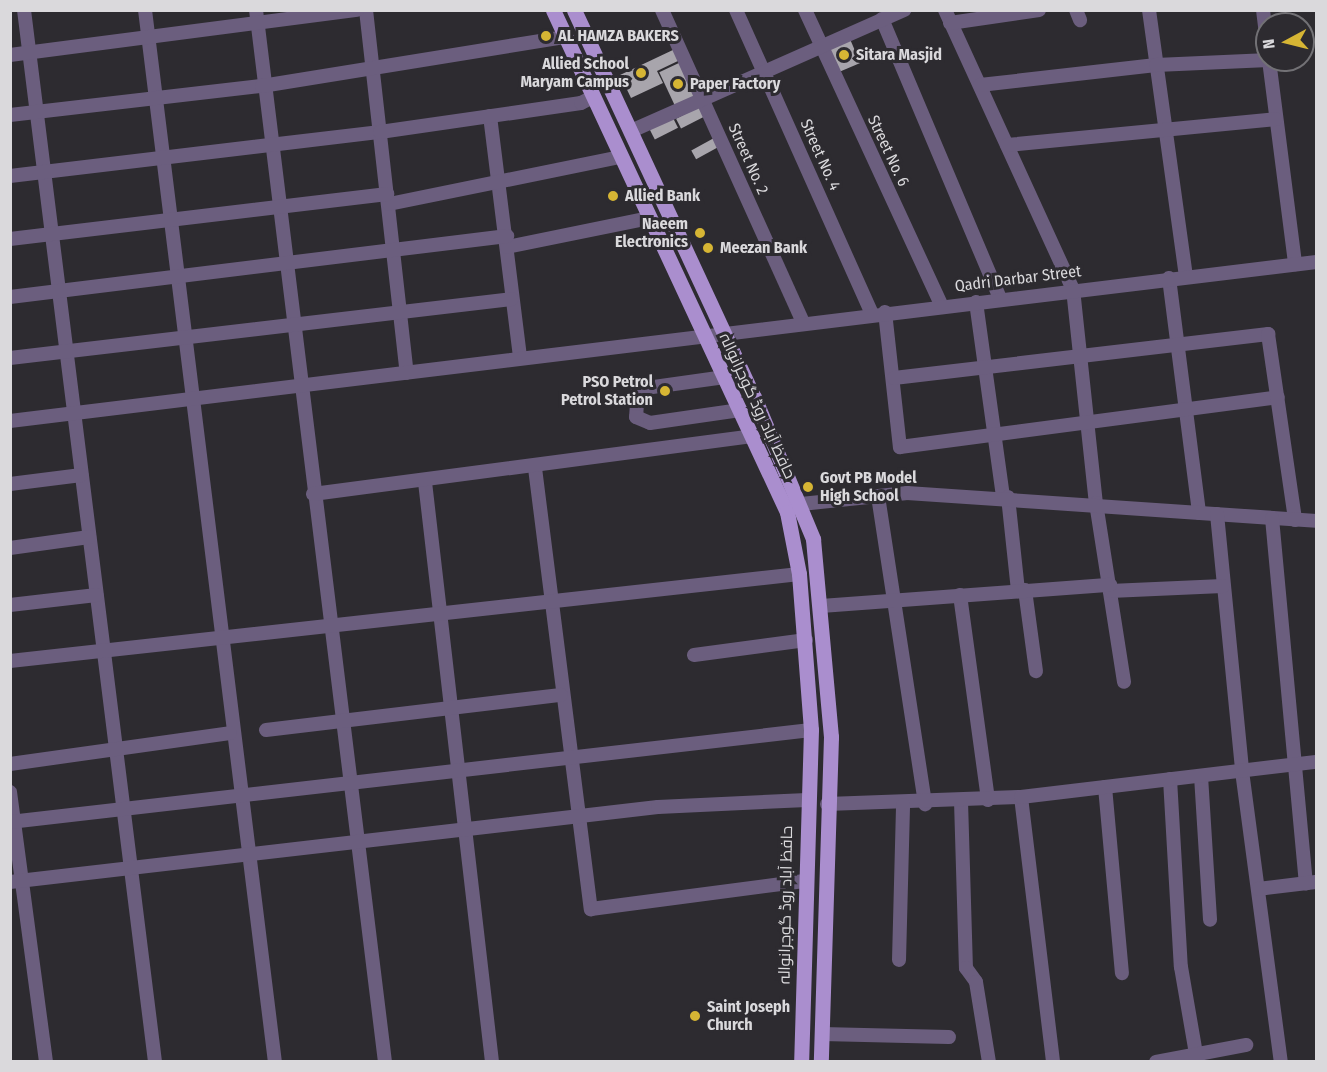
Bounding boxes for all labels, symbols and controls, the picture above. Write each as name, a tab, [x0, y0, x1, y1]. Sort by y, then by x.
north arrow	[1255, 12, 1315, 72]
place label: AL HAMZA BAKERS	[558, 26, 679, 46]
marker: AL HAMZA BAKERS	[539, 29, 553, 43]
text: N	[1259, 38, 1279, 50]
place label: Sitara Masjid	[856, 45, 942, 65]
marker: Sitara Masjid	[837, 48, 851, 62]
place label: Allied School Maryam Campus	[520, 54, 629, 92]
marker: Allied School Maryam Campus	[634, 66, 648, 80]
place label: Paper Factory	[690, 74, 780, 94]
marker: Paper Factory	[671, 77, 685, 91]
street label: Street No. 6	[863, 112, 913, 190]
street label: Street No. 4	[796, 116, 844, 194]
street label: Street No. 2	[724, 121, 772, 197]
place label: Allied Bank	[625, 186, 700, 206]
marker: Allied Bank	[606, 189, 620, 203]
place label: Naeem Electronics	[615, 214, 688, 252]
marker: Naeem Electronics	[693, 226, 707, 240]
place label: Meezan Bank	[720, 238, 807, 258]
marker: Meezan Bank	[701, 241, 715, 255]
street label: Qadri Darbar Street	[954, 262, 1082, 296]
street label: حافظ آباد روڈ گوجرانوالہ	[715, 330, 799, 482]
place label: PSO Petrol Petrol Station	[561, 372, 653, 410]
marker: PSO Petrol Petrol Station	[658, 384, 672, 398]
place label: Govt PB Model High School	[820, 468, 917, 506]
marker: Govt PB Model High School	[801, 480, 815, 494]
street label: حافظ آباد روڈ گوجرانوالہ	[775, 826, 797, 984]
place label: Saint Joseph Church	[707, 997, 790, 1035]
marker: Saint Joseph Church	[688, 1009, 702, 1023]

